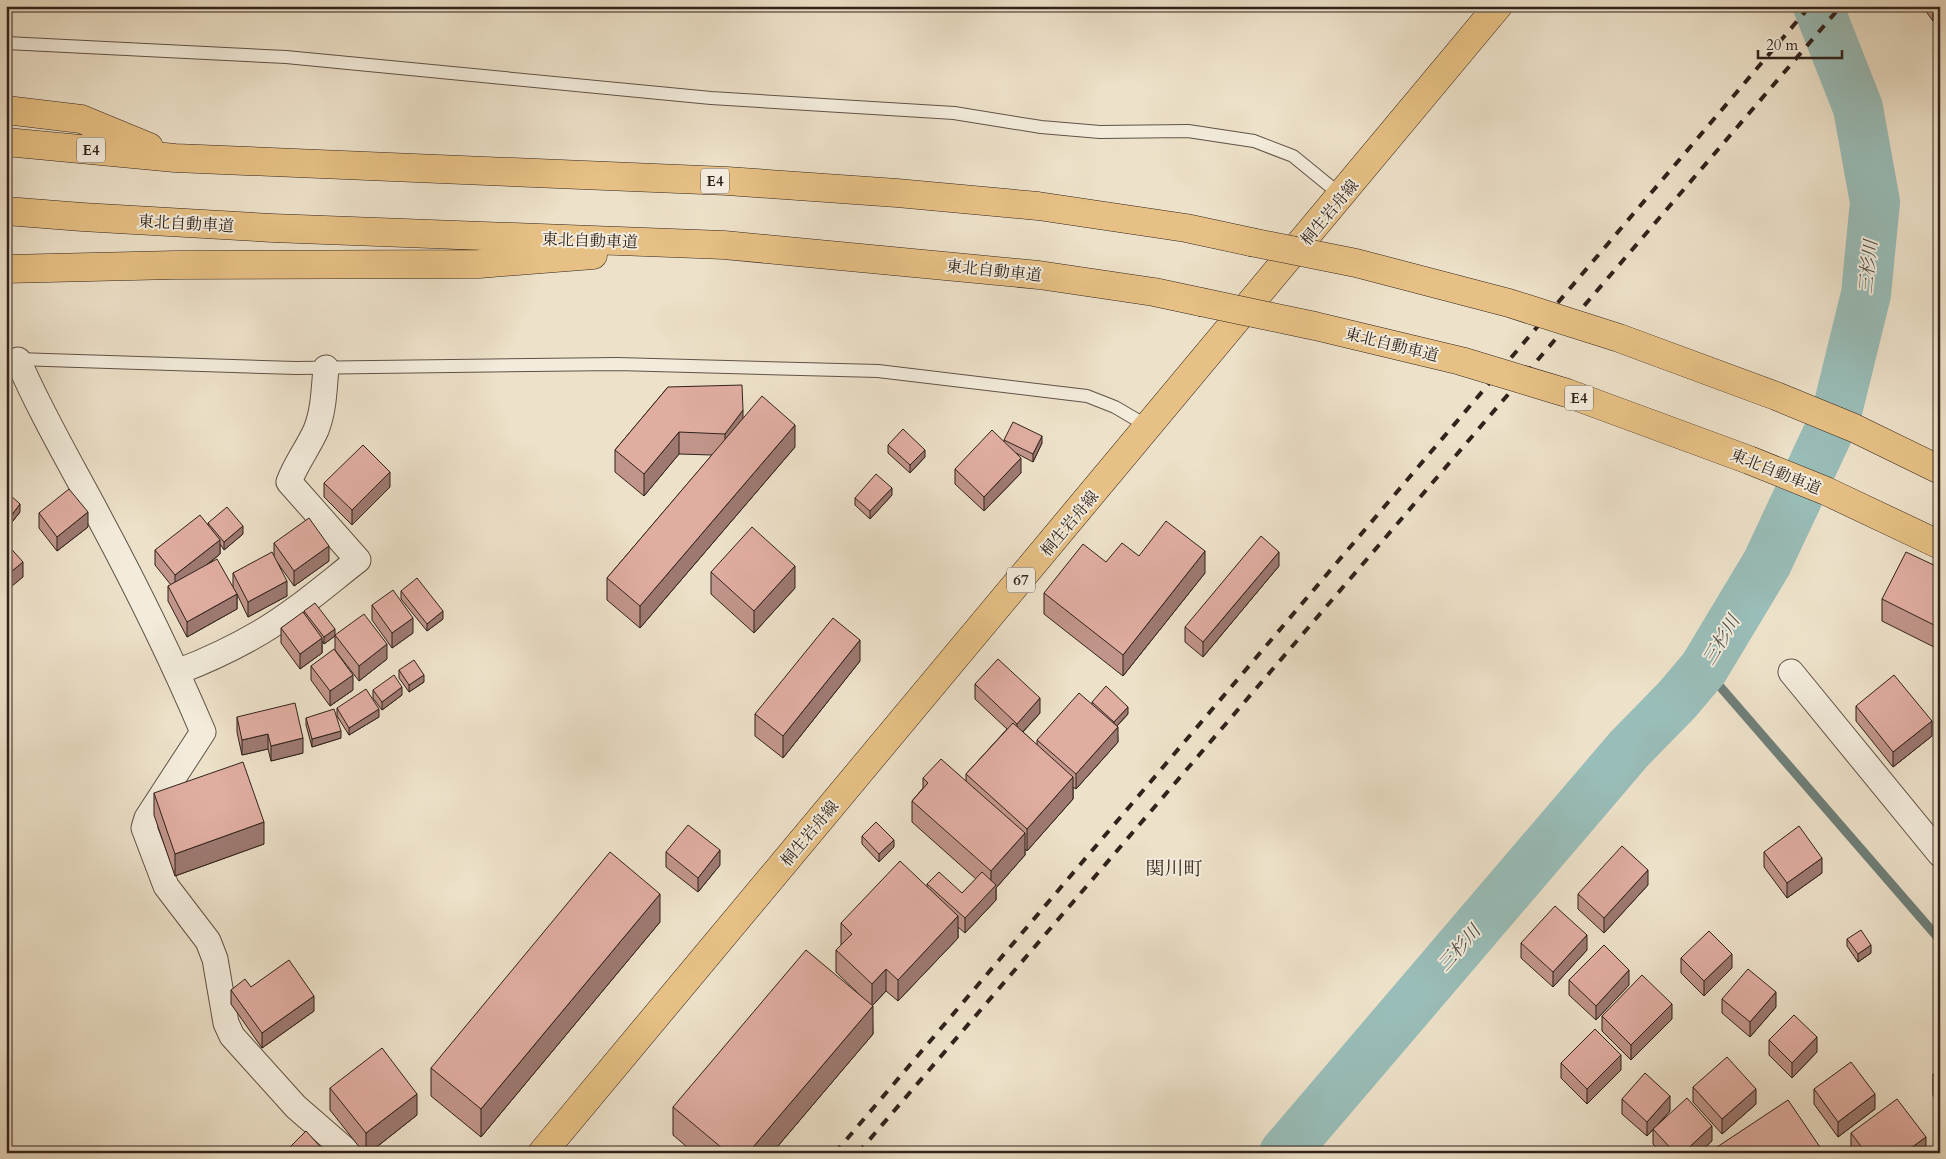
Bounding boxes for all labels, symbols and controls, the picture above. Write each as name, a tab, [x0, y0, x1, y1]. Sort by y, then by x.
scale bar	[1758, 28, 1842, 60]
text: 20 m	[1766, 35, 1798, 55]
road number: E4	[77, 138, 105, 162]
road number: E4	[701, 168, 729, 194]
street label: 桐生岩舟線	[1296, 175, 1364, 250]
street label: 東北自動車道	[137, 211, 234, 237]
street label: 東北自動車道	[542, 228, 638, 254]
water label: 三杉川	[1853, 237, 1884, 295]
street label: 東北自動車道	[945, 255, 1043, 287]
street label: 東北自動車道	[1343, 323, 1441, 367]
road number: E4	[1565, 386, 1593, 410]
street label: 東北自動車道	[1727, 444, 1824, 500]
street label: 桐生岩舟線	[1036, 486, 1104, 561]
road number: 67	[1007, 568, 1035, 592]
water label: 三杉川	[1697, 609, 1747, 670]
street label: 桐生岩舟線	[776, 796, 844, 871]
district label: 関川町	[1145, 856, 1203, 882]
water label: 三杉川	[1432, 918, 1488, 977]

